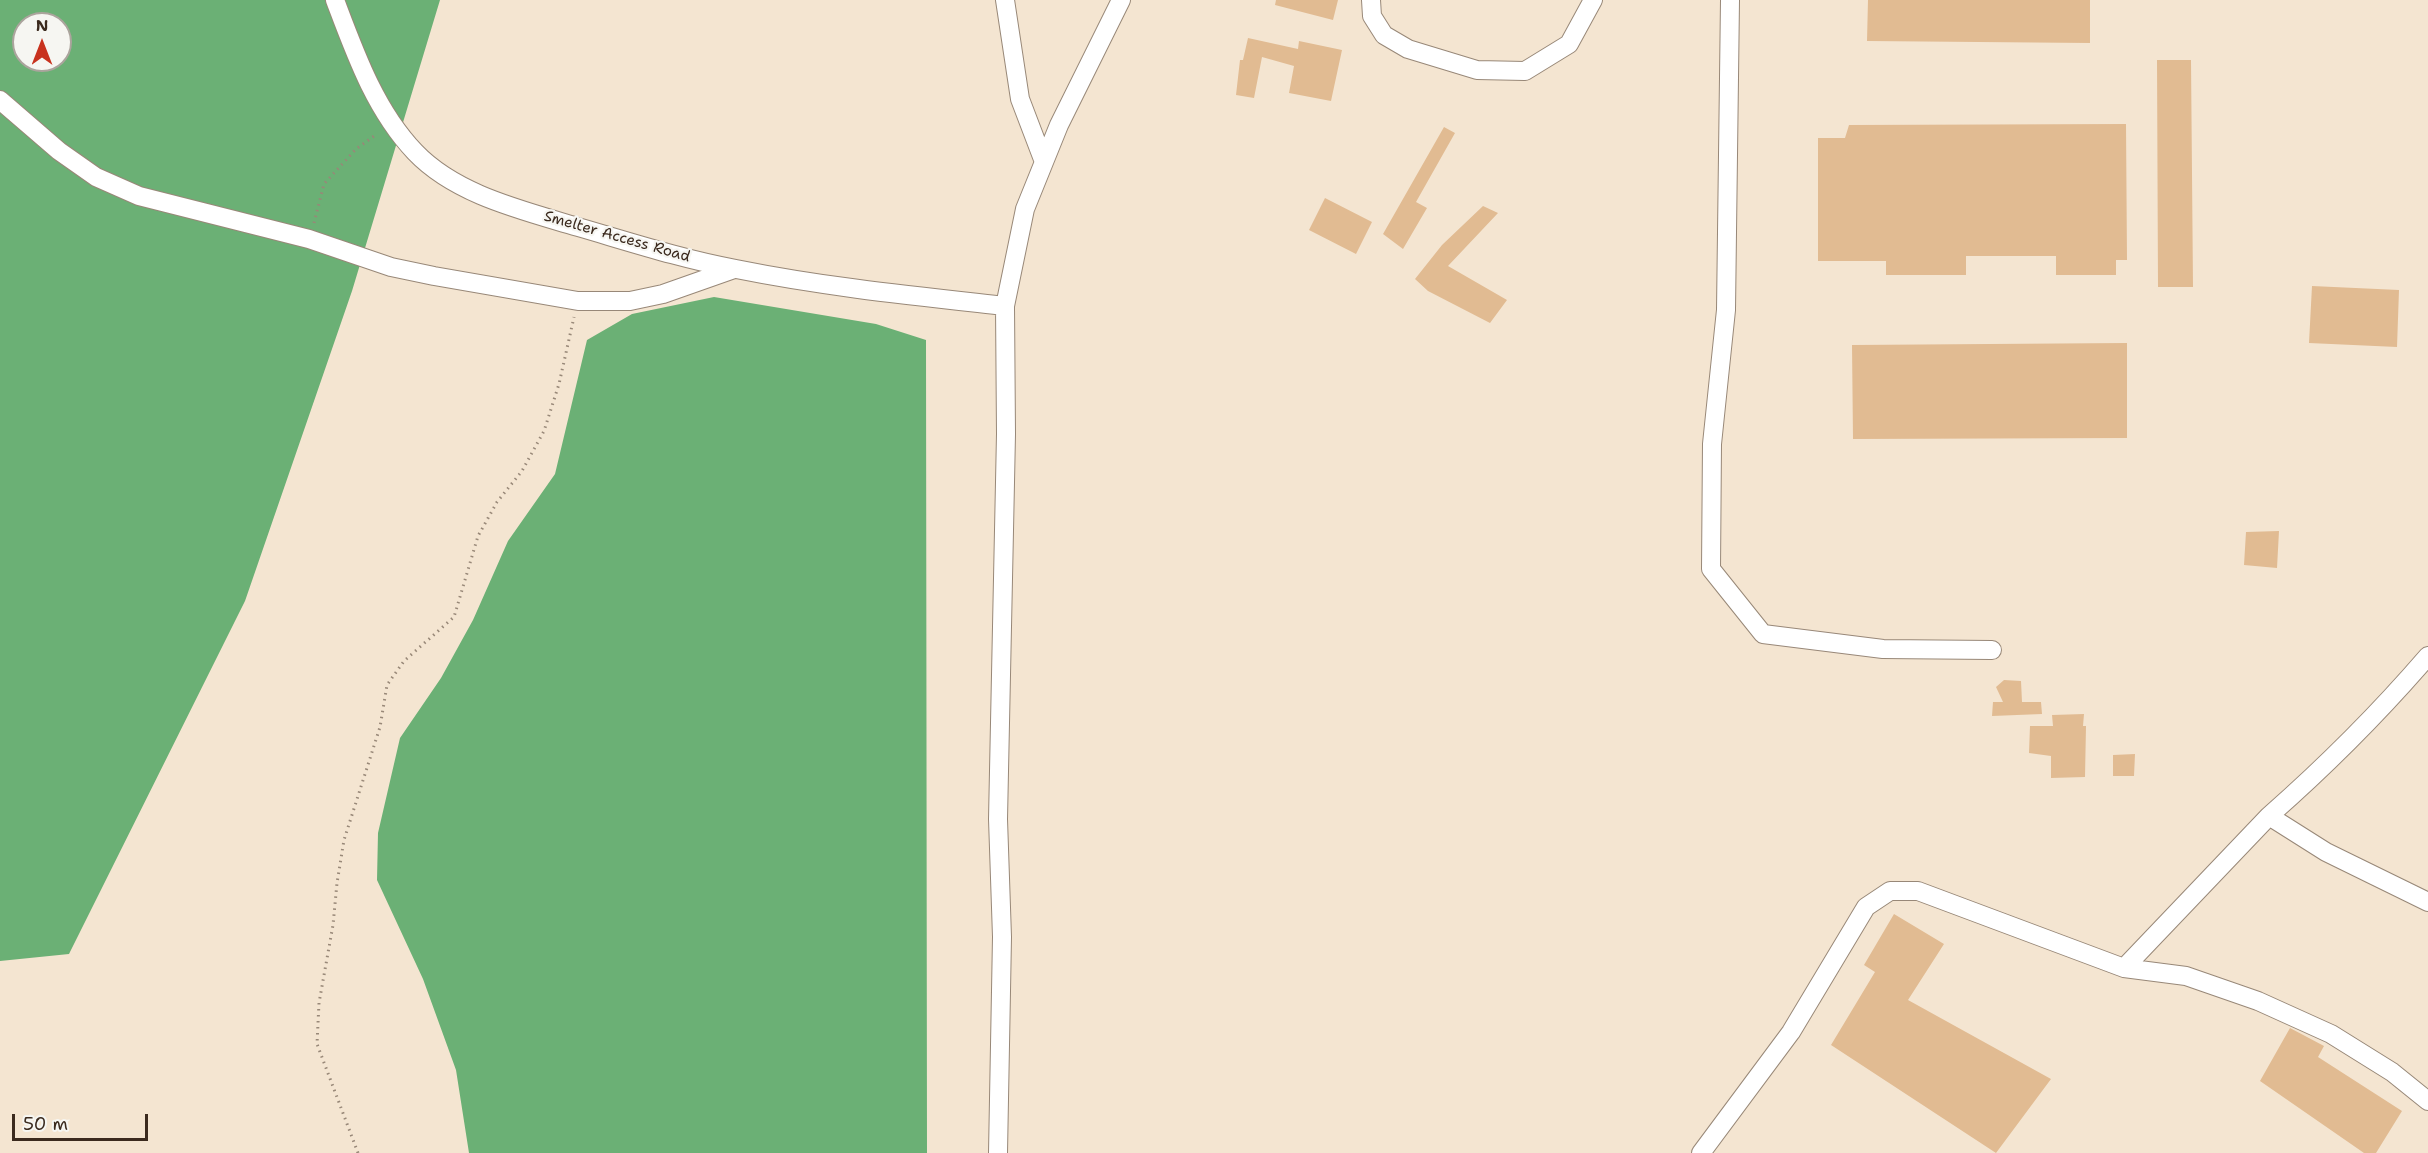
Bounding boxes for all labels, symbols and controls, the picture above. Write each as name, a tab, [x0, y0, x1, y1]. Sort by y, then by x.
north arrow	[12, 12, 72, 72]
text: N	[36, 15, 48, 36]
street label: Smelter Access Road	[542, 208, 692, 266]
scale bar	[15, 1102, 152, 1140]
text: 50 m	[23, 1112, 68, 1136]

